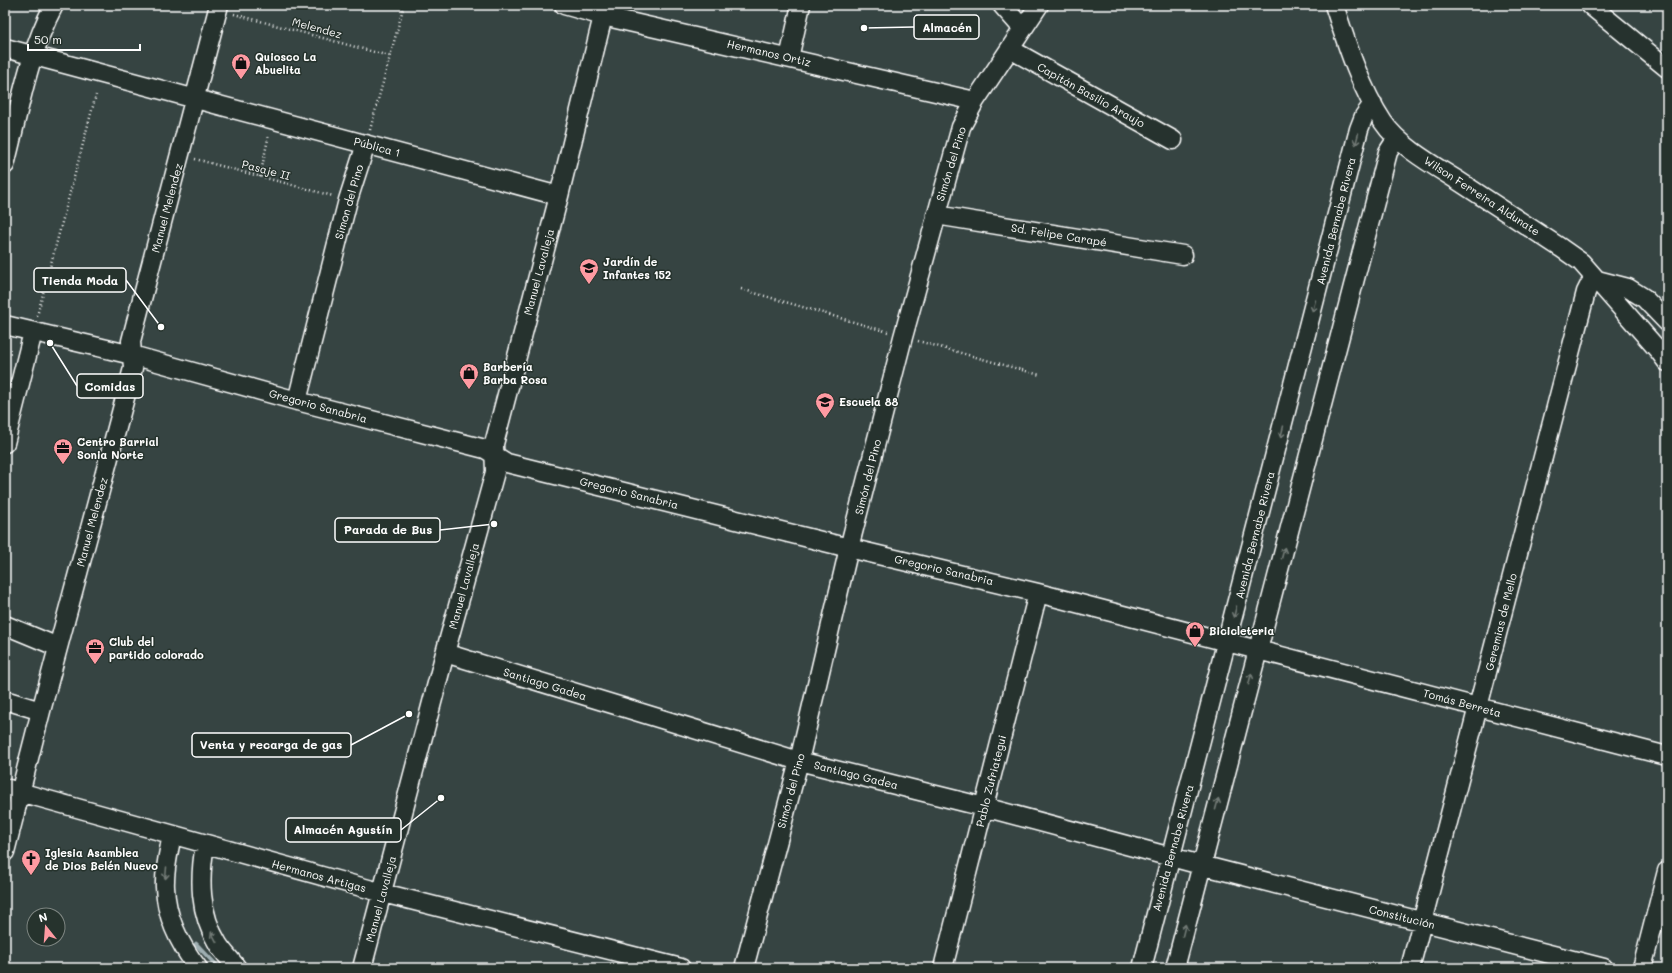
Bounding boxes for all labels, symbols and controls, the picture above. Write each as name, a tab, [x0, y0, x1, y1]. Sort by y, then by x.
street label: Melendez	[290, 14, 344, 41]
callout: Almacén	[914, 15, 979, 39]
text: Almacén	[922, 19, 972, 35]
scale bar	[28, 26, 140, 52]
text: 50 m	[34, 31, 62, 47]
street label: Hermanos Ortiz	[726, 36, 813, 69]
place label: Quiosco La Abuelita	[255, 49, 317, 77]
shop icon: Quiosco La Abuelita	[230, 52, 252, 80]
street label: Capitán Basilio Araujo	[1035, 59, 1148, 131]
street label: Simón del Pino	[932, 124, 969, 203]
street label: Pública 1	[352, 133, 402, 160]
one-way arrow	[1352, 133, 1360, 146]
street label: Wilson Ferreira Aldunate	[1421, 152, 1543, 239]
street label: Avenida Bernabe Rivera	[1312, 155, 1359, 286]
street label: Pasaje II	[240, 156, 292, 183]
street label: Manuel Melendez	[147, 162, 186, 254]
street label: Simon del Pino	[331, 162, 367, 241]
street label: Sd. Felipe Carapé	[1010, 220, 1108, 250]
street label: Manuel Lavalleja	[520, 227, 557, 317]
place label: Jardín de Infantes 152	[603, 254, 671, 282]
school or university icon: Jardín de Infantes 152	[578, 257, 600, 285]
callout: Tienda Moda	[34, 268, 126, 292]
text: Tienda Moda	[42, 272, 118, 288]
one-way arrow	[1310, 299, 1317, 312]
place label: Barbería Barba Rosa	[483, 359, 547, 387]
shop icon: Barbería Barba Rosa	[458, 362, 480, 390]
callout: Comidas	[77, 374, 143, 398]
text: Comidas	[85, 378, 135, 394]
street label: Gregorio Sanabria	[267, 385, 369, 426]
school or university icon: Escuela 88	[814, 391, 836, 419]
place label: Escuela 88	[839, 394, 899, 409]
one-way arrow	[1277, 425, 1285, 438]
place label: Centro Barrial Sonia Norte	[77, 434, 158, 462]
office icon: Centro Barrial Sonia Norte	[52, 437, 74, 465]
street label: Simón del Pino	[851, 437, 884, 516]
street label: Avenida Bernabe Rivera	[1231, 469, 1278, 600]
street label: Gregorio Sanabria	[578, 473, 680, 512]
street label: Manuel Melendez	[72, 476, 111, 568]
callout: Parada de Bus	[335, 518, 440, 542]
text: Parada de Bus	[344, 521, 432, 537]
street label: Manuel Lavalleja	[445, 541, 482, 631]
one-way arrow	[1280, 547, 1287, 560]
street label: Gregorio Sanabria	[893, 551, 995, 588]
street label: Geremias de Mello	[1481, 571, 1520, 672]
one-way arrow	[1231, 605, 1239, 618]
shop icon: Bicicleteria	[1184, 620, 1206, 648]
place label: Bicicleteria	[1209, 623, 1274, 638]
place label: Club del partido colorado	[109, 634, 204, 662]
office icon: Club del partido colorado	[84, 637, 106, 665]
street label: Santiago Gadea	[502, 664, 589, 703]
one-way arrow	[1247, 672, 1254, 685]
street label: Tomás Berreta	[1421, 685, 1503, 720]
callout: Venta y recarga de gas	[192, 733, 351, 757]
street label: Pablo Zufriategui	[972, 733, 1009, 828]
text: Venta y recarga de gas	[200, 736, 342, 752]
street label: Simón del Pino	[773, 751, 808, 830]
street label: Santiago Gadea	[812, 757, 900, 792]
street label: Avenida Bernabe Rivera	[1148, 783, 1197, 913]
one-way arrow	[1214, 798, 1221, 811]
callout: Almacén Agustín	[286, 818, 401, 842]
text: Almacén Agustín	[294, 821, 393, 837]
place label: Iglesia Asamblea de Dios Belén Nuevo	[45, 845, 158, 873]
church icon: Iglesia Asamblea de Dios Belén Nuevo	[20, 848, 42, 876]
street label: Manuel Lavalleja	[362, 854, 399, 944]
street label: Hermanos Artigas	[270, 856, 368, 895]
one-way arrow	[162, 866, 169, 879]
street label: Constitución	[1368, 901, 1437, 932]
north arrow	[26, 907, 66, 947]
text: N	[37, 909, 49, 925]
one-way arrow	[1181, 924, 1189, 937]
one-way arrow	[210, 931, 217, 943]

